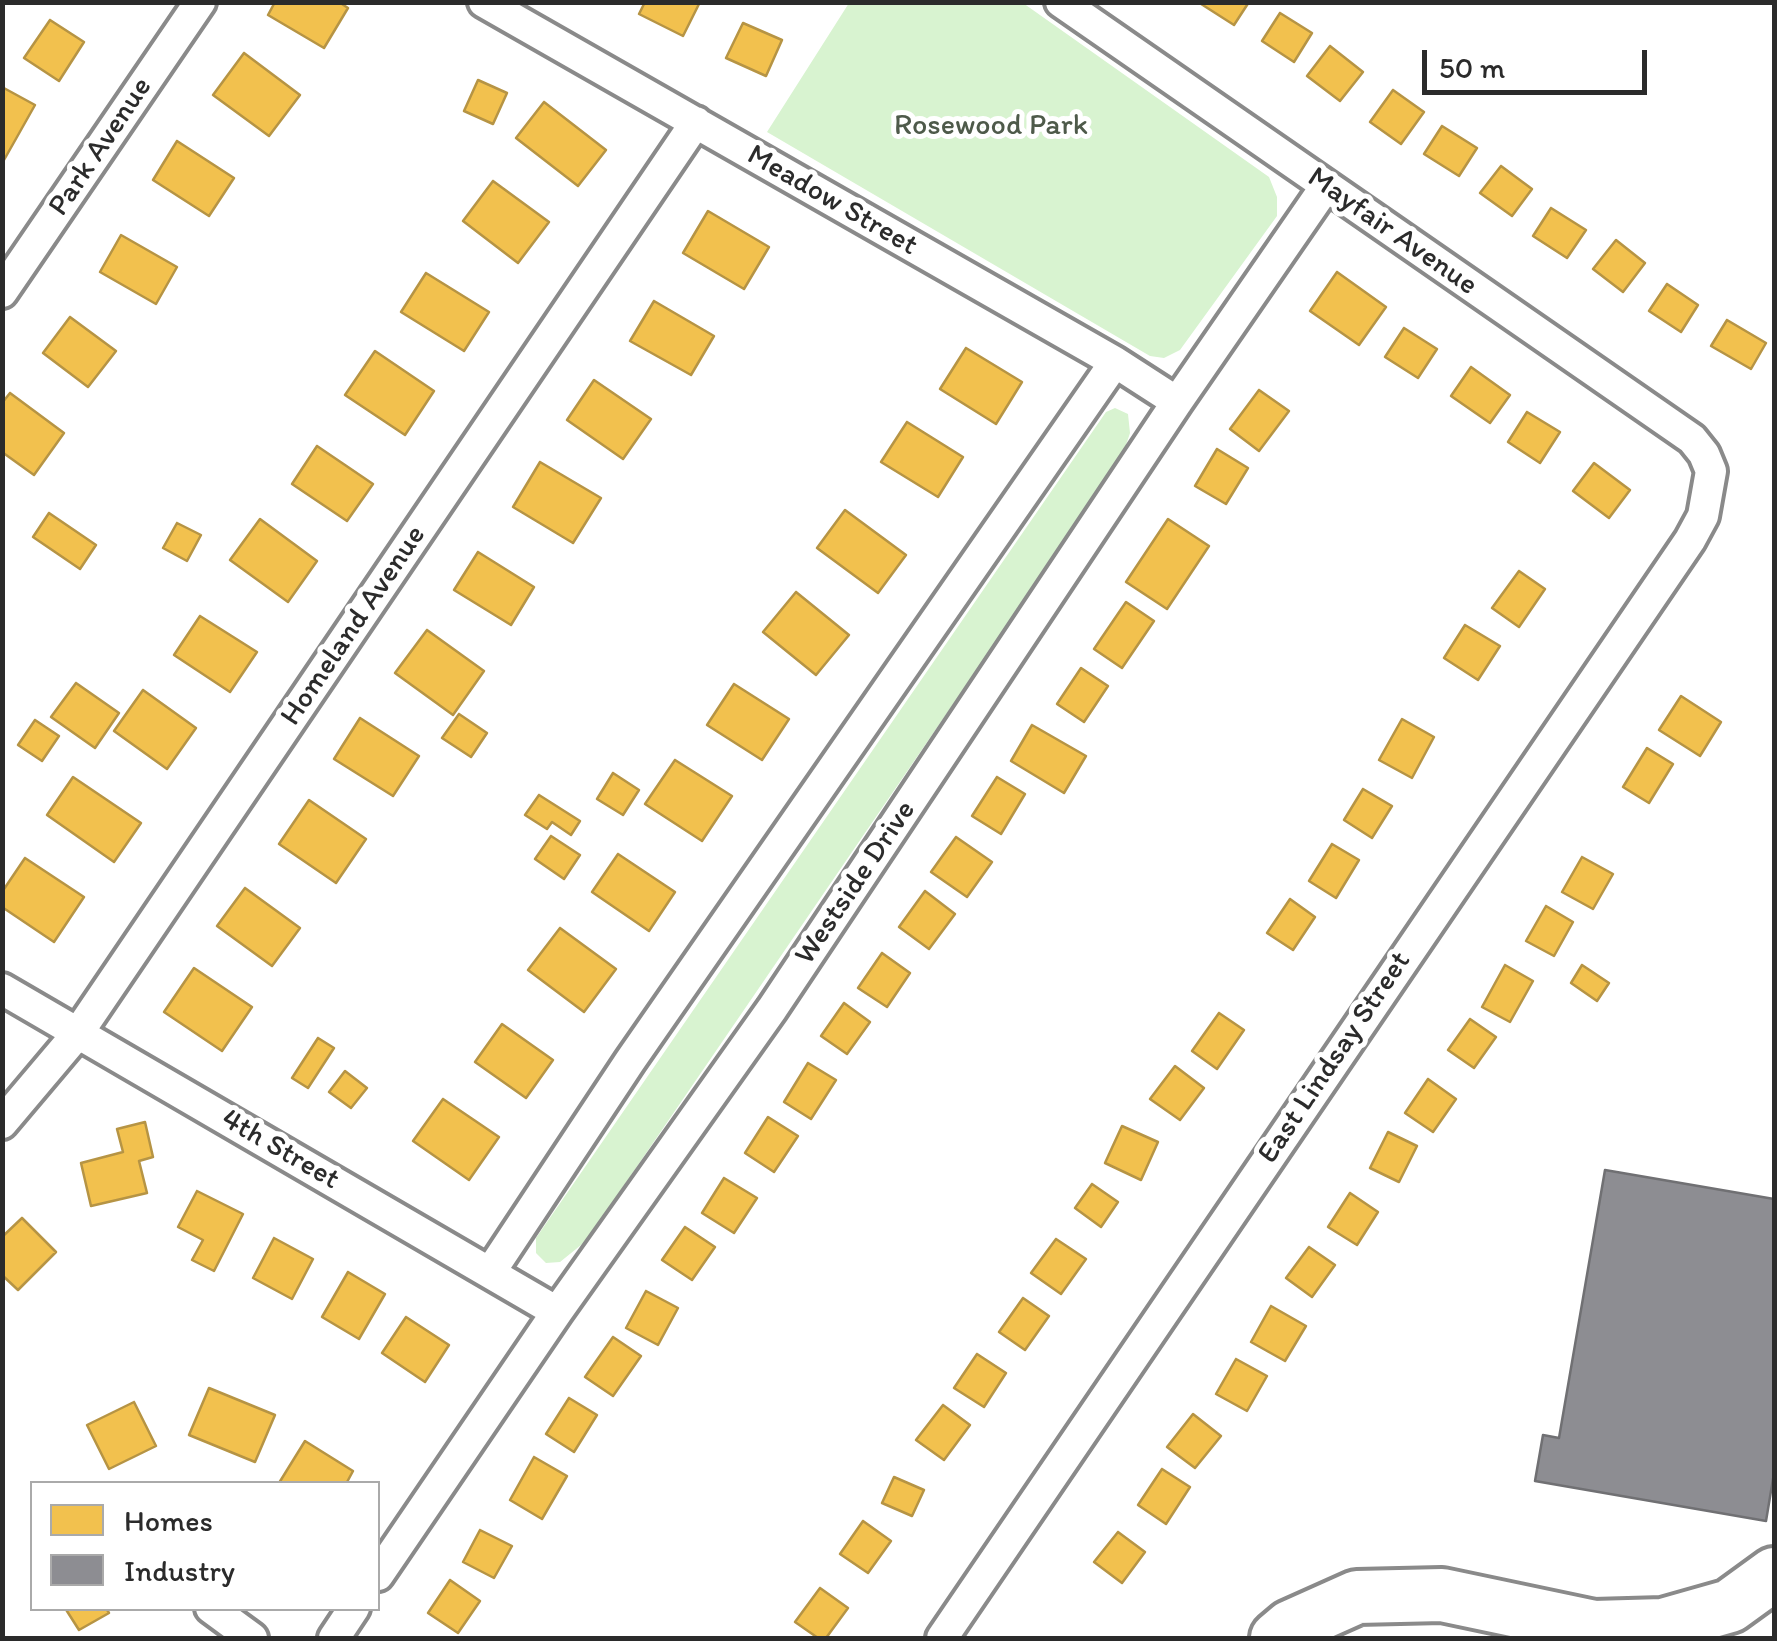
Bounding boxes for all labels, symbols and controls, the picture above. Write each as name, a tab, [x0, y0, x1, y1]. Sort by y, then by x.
scale bar	[1427, 30, 1652, 92]
text: 50 m	[1439, 49, 1505, 86]
street label: Park Avenue	[41, 71, 161, 223]
park label: Rosewood Park	[894, 108, 1088, 144]
street label: Meadow Street	[740, 138, 924, 264]
street label: Mayfair Avenue	[1300, 160, 1484, 304]
street label: Homeland Avenue	[274, 519, 434, 733]
street label: Westside Drive	[788, 794, 924, 972]
street label: East Lindsay Street	[1251, 945, 1419, 1171]
street label: 4th Street	[214, 1102, 346, 1198]
legend	[30, 1481, 380, 1611]
text: Homes	[124, 1502, 213, 1539]
text: Industry	[124, 1552, 235, 1589]

